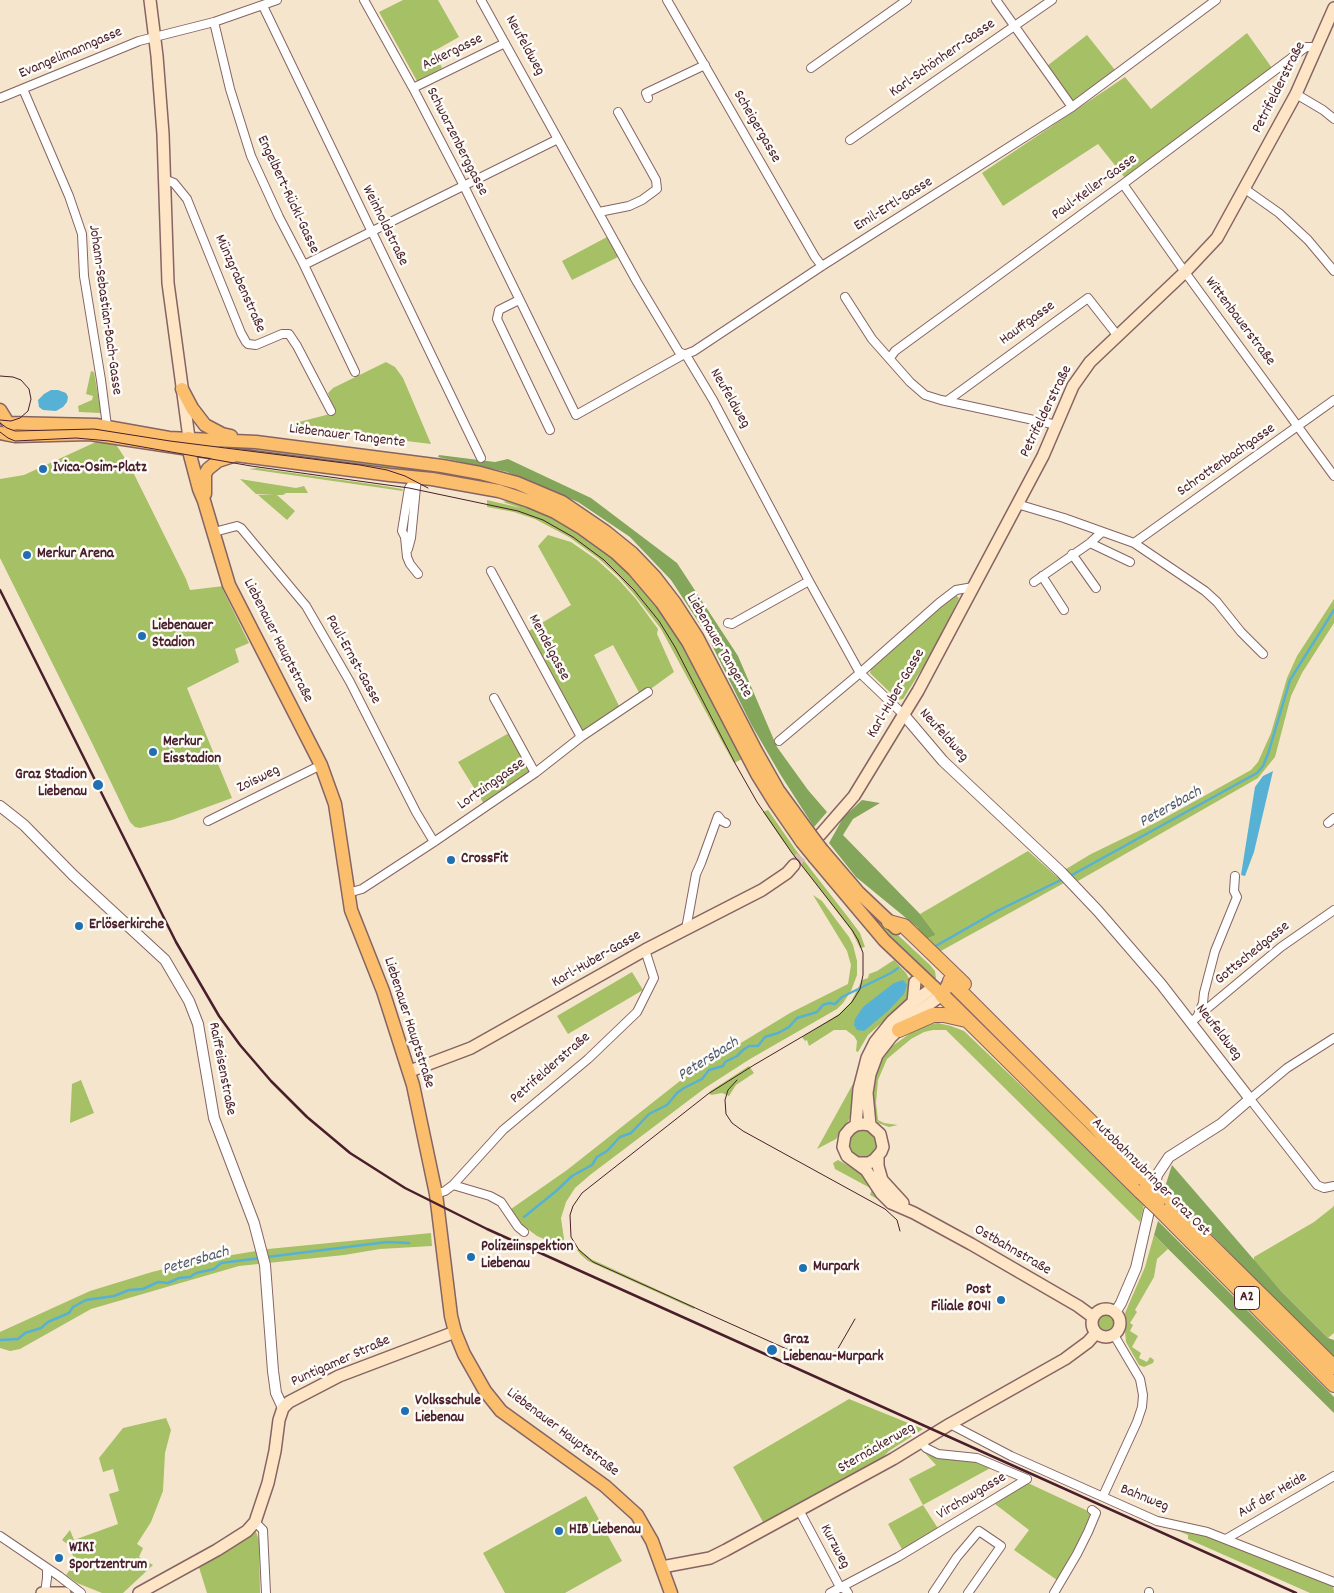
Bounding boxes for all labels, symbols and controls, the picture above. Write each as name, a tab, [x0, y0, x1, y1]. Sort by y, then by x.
street label: Neufeldweg	[500, 13, 548, 79]
street label: Karl-Schönherr-Gasse	[887, 16, 999, 102]
street label: Evangelimanngasse	[17, 24, 125, 84]
street label: Ackergasse	[420, 31, 486, 75]
street label: Petrifelderstraße	[1249, 39, 1311, 137]
street label: Schwarzenberggasse	[421, 85, 491, 199]
street label: Scheigergasse	[728, 88, 784, 166]
street label: Engelbert-Rückl-Gasse	[252, 133, 322, 257]
street label: Paul-Keller-Gasse	[1049, 151, 1141, 225]
street label: Emil-Ertl-Gasse	[851, 174, 937, 236]
street label: Weinholdstraße	[357, 183, 411, 269]
street label: Johann-Sebastian-Bach-Gasse	[83, 224, 125, 396]
street label: Münzgrabenstraße	[209, 232, 269, 336]
street label: Wittenbauerstraße	[1200, 274, 1278, 370]
street label: Hauffgasse	[997, 298, 1059, 350]
street label: Petrifelderstraße	[1017, 363, 1077, 461]
street label: Neufeldweg	[705, 366, 753, 432]
street label: Schrottenbachgasse	[1174, 420, 1280, 502]
street label: Liebenauer Tangente	[288, 421, 406, 453]
place label: Ivica-Osim-Platz	[53, 460, 147, 478]
marker: Ivica-Osim-Platz	[37, 463, 49, 475]
place label: Merkur Arena	[37, 546, 114, 564]
marker: Merkur Arena	[21, 549, 33, 561]
street label: Liebenauer Hauptstraße	[238, 576, 316, 706]
street label: Liebenauer Tangente	[681, 591, 755, 701]
street label: Paul-Ernst-Gasse	[320, 612, 384, 708]
street label: Mendelgasse	[523, 612, 573, 684]
place label: Liebenauer Stadion	[152, 618, 213, 653]
marker: Liebenauer Stadion	[136, 630, 148, 642]
street label: Karl-Huber-Gasse	[864, 646, 930, 742]
street label: Neufeldweg	[914, 706, 972, 766]
place label: Merkur Eisstadion	[163, 734, 221, 769]
marker: Merkur Eisstadion	[147, 746, 159, 758]
street label: Lortzinggasse	[455, 755, 529, 815]
street label: Zoisweg	[235, 762, 283, 798]
place label: Graz Stadion Liebenau	[15, 767, 87, 802]
marker: Graz Stadion Liebenau	[91, 778, 105, 792]
water label: Petersbach	[1137, 783, 1205, 833]
place label: CrossFit	[461, 851, 508, 869]
marker: CrossFit	[445, 854, 457, 866]
place label: Erlöserkirche	[89, 917, 164, 935]
street label: Gottschedgasse	[1212, 918, 1294, 990]
marker: Erlöserkirche	[73, 920, 85, 932]
street label: Karl-Huber-Gasse	[549, 927, 645, 993]
street label: Liebenauer Hauptstraße	[378, 955, 438, 1091]
street label: Neufeldweg	[1191, 1002, 1245, 1064]
street label: Raiffeisenstraße	[203, 1021, 239, 1117]
street label: Petrifelderstraße	[507, 1029, 595, 1109]
water label: Petersbach	[675, 1034, 743, 1086]
street label: Autobahnzubringer Graz Ost	[1087, 1115, 1213, 1241]
street label: Ostbahnstraße	[970, 1222, 1054, 1280]
place label: Polizeiinspektion Liebenau	[481, 1239, 573, 1274]
water label: Petersbach	[161, 1243, 231, 1281]
marker: Polizeiinspektion Liebenau	[465, 1251, 477, 1263]
place label: Murpark	[813, 1259, 859, 1277]
marker: Murpark	[797, 1262, 809, 1274]
place label: Post Filiale 8041	[931, 1282, 991, 1317]
road number: A2	[1234, 1286, 1260, 1310]
marker: Post Filiale 8041	[995, 1294, 1007, 1306]
street label: Puntigamer Straße	[289, 1332, 393, 1392]
place label: Graz Liebenau-Murpark	[783, 1332, 884, 1367]
marker: Graz Liebenau-Murpark	[765, 1343, 779, 1357]
street label: Liebenauer Hauptstraße	[502, 1385, 622, 1481]
place label: Volksschule Liebenau	[415, 1393, 481, 1428]
marker: Volksschule Liebenau	[399, 1405, 411, 1417]
street label: Sternäckerweg	[835, 1420, 919, 1478]
street label: Virchowgasse	[934, 1469, 1010, 1525]
street label: Auf der Heide	[1235, 1469, 1311, 1523]
street label: Bahnweg	[1117, 1481, 1171, 1517]
place label: HIB Liebenau	[569, 1522, 641, 1540]
street label: Kurzweg	[815, 1522, 853, 1572]
marker: HIB Liebenau	[553, 1525, 565, 1537]
place label: WIKI Sportzentrum	[69, 1540, 147, 1575]
marker: WIKI Sportzentrum	[53, 1552, 65, 1564]

